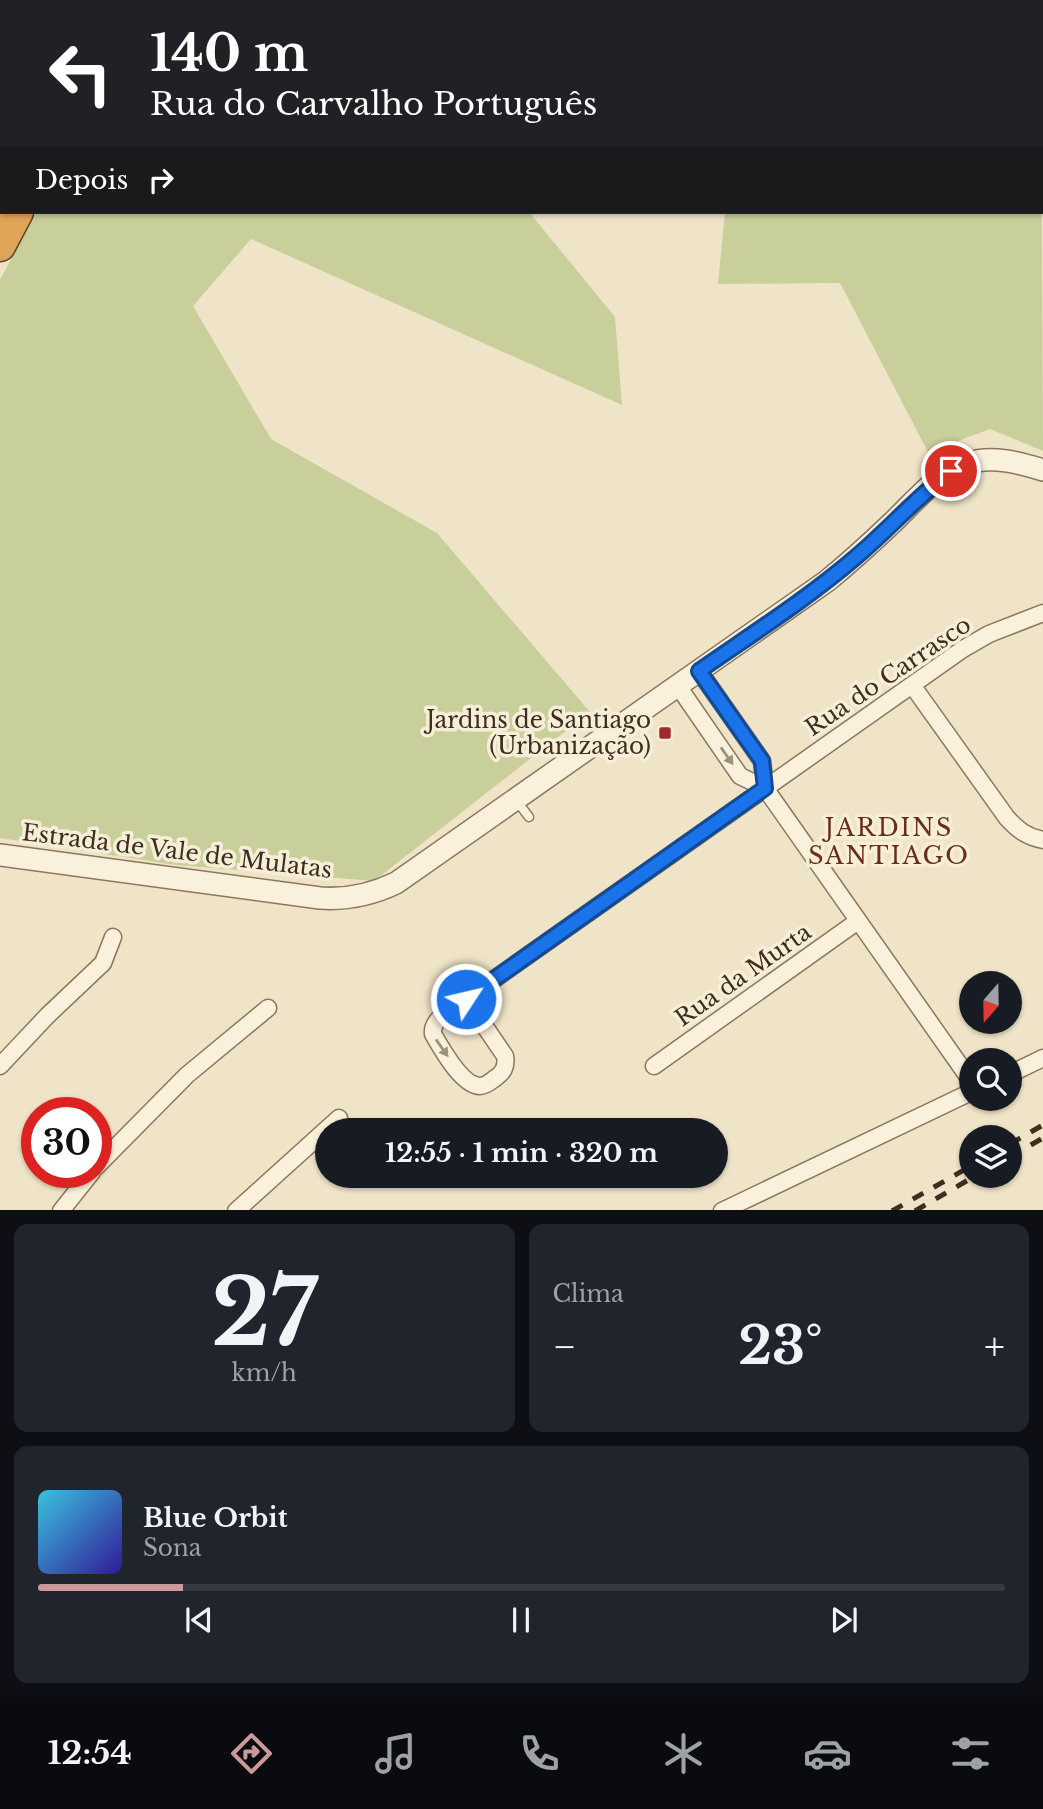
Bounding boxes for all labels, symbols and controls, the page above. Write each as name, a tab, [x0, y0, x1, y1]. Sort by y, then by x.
text: 140 m	[150, 23, 308, 84]
icon: left	[35, 28, 126, 119]
text: Rua do Carvalho Português	[150, 84, 597, 124]
icon: right	[142, 161, 180, 199]
text: Depois	[35, 164, 128, 196]
pin	[921, 441, 981, 501]
icon: arrive	[932, 452, 970, 490]
street label: Rua do Carrasco	[800, 610, 976, 742]
place label: Jardins de Santiago (Urbanização)	[423, 706, 651, 760]
marker: Jardins de Santiago (Urbanização)	[657, 725, 673, 741]
one-way arrow	[720, 747, 734, 765]
district label: JARDINS SANTIAGO	[808, 813, 970, 870]
street label: Estrada de Vale de Mulatas	[21, 818, 333, 884]
street label: Rua da Murta	[670, 918, 817, 1032]
position arrow	[429, 962, 503, 1036]
north arrow	[959, 971, 1022, 1034]
map controls	[959, 971, 1022, 1188]
one-way arrow	[435, 1039, 449, 1057]
button: search	[959, 1048, 1022, 1111]
speed limit sign: 30	[21, 1097, 112, 1188]
button: layers	[959, 1125, 1022, 1188]
text: 12:55 · 1 min · 320 m	[385, 1137, 658, 1169]
text: 27	[211, 1257, 317, 1370]
text: Clima	[553, 1280, 624, 1308]
text: 23°	[738, 1314, 823, 1378]
text: −	[553, 1323, 577, 1370]
text: +	[984, 1323, 1005, 1370]
text: km/h	[232, 1359, 297, 1387]
text: Blue Orbit	[143, 1502, 288, 1534]
text: Sona	[143, 1534, 201, 1562]
icon: previous	[180, 1601, 218, 1639]
icon: pause	[502, 1601, 540, 1639]
icon: next	[825, 1601, 863, 1639]
icon: directions	[227, 1729, 276, 1778]
icon: music	[371, 1729, 420, 1778]
icon: phone	[515, 1729, 564, 1778]
icon: climate	[659, 1729, 708, 1778]
icon: car	[803, 1729, 852, 1778]
icon: filters	[946, 1729, 995, 1778]
text: 12:54	[47, 1733, 132, 1773]

